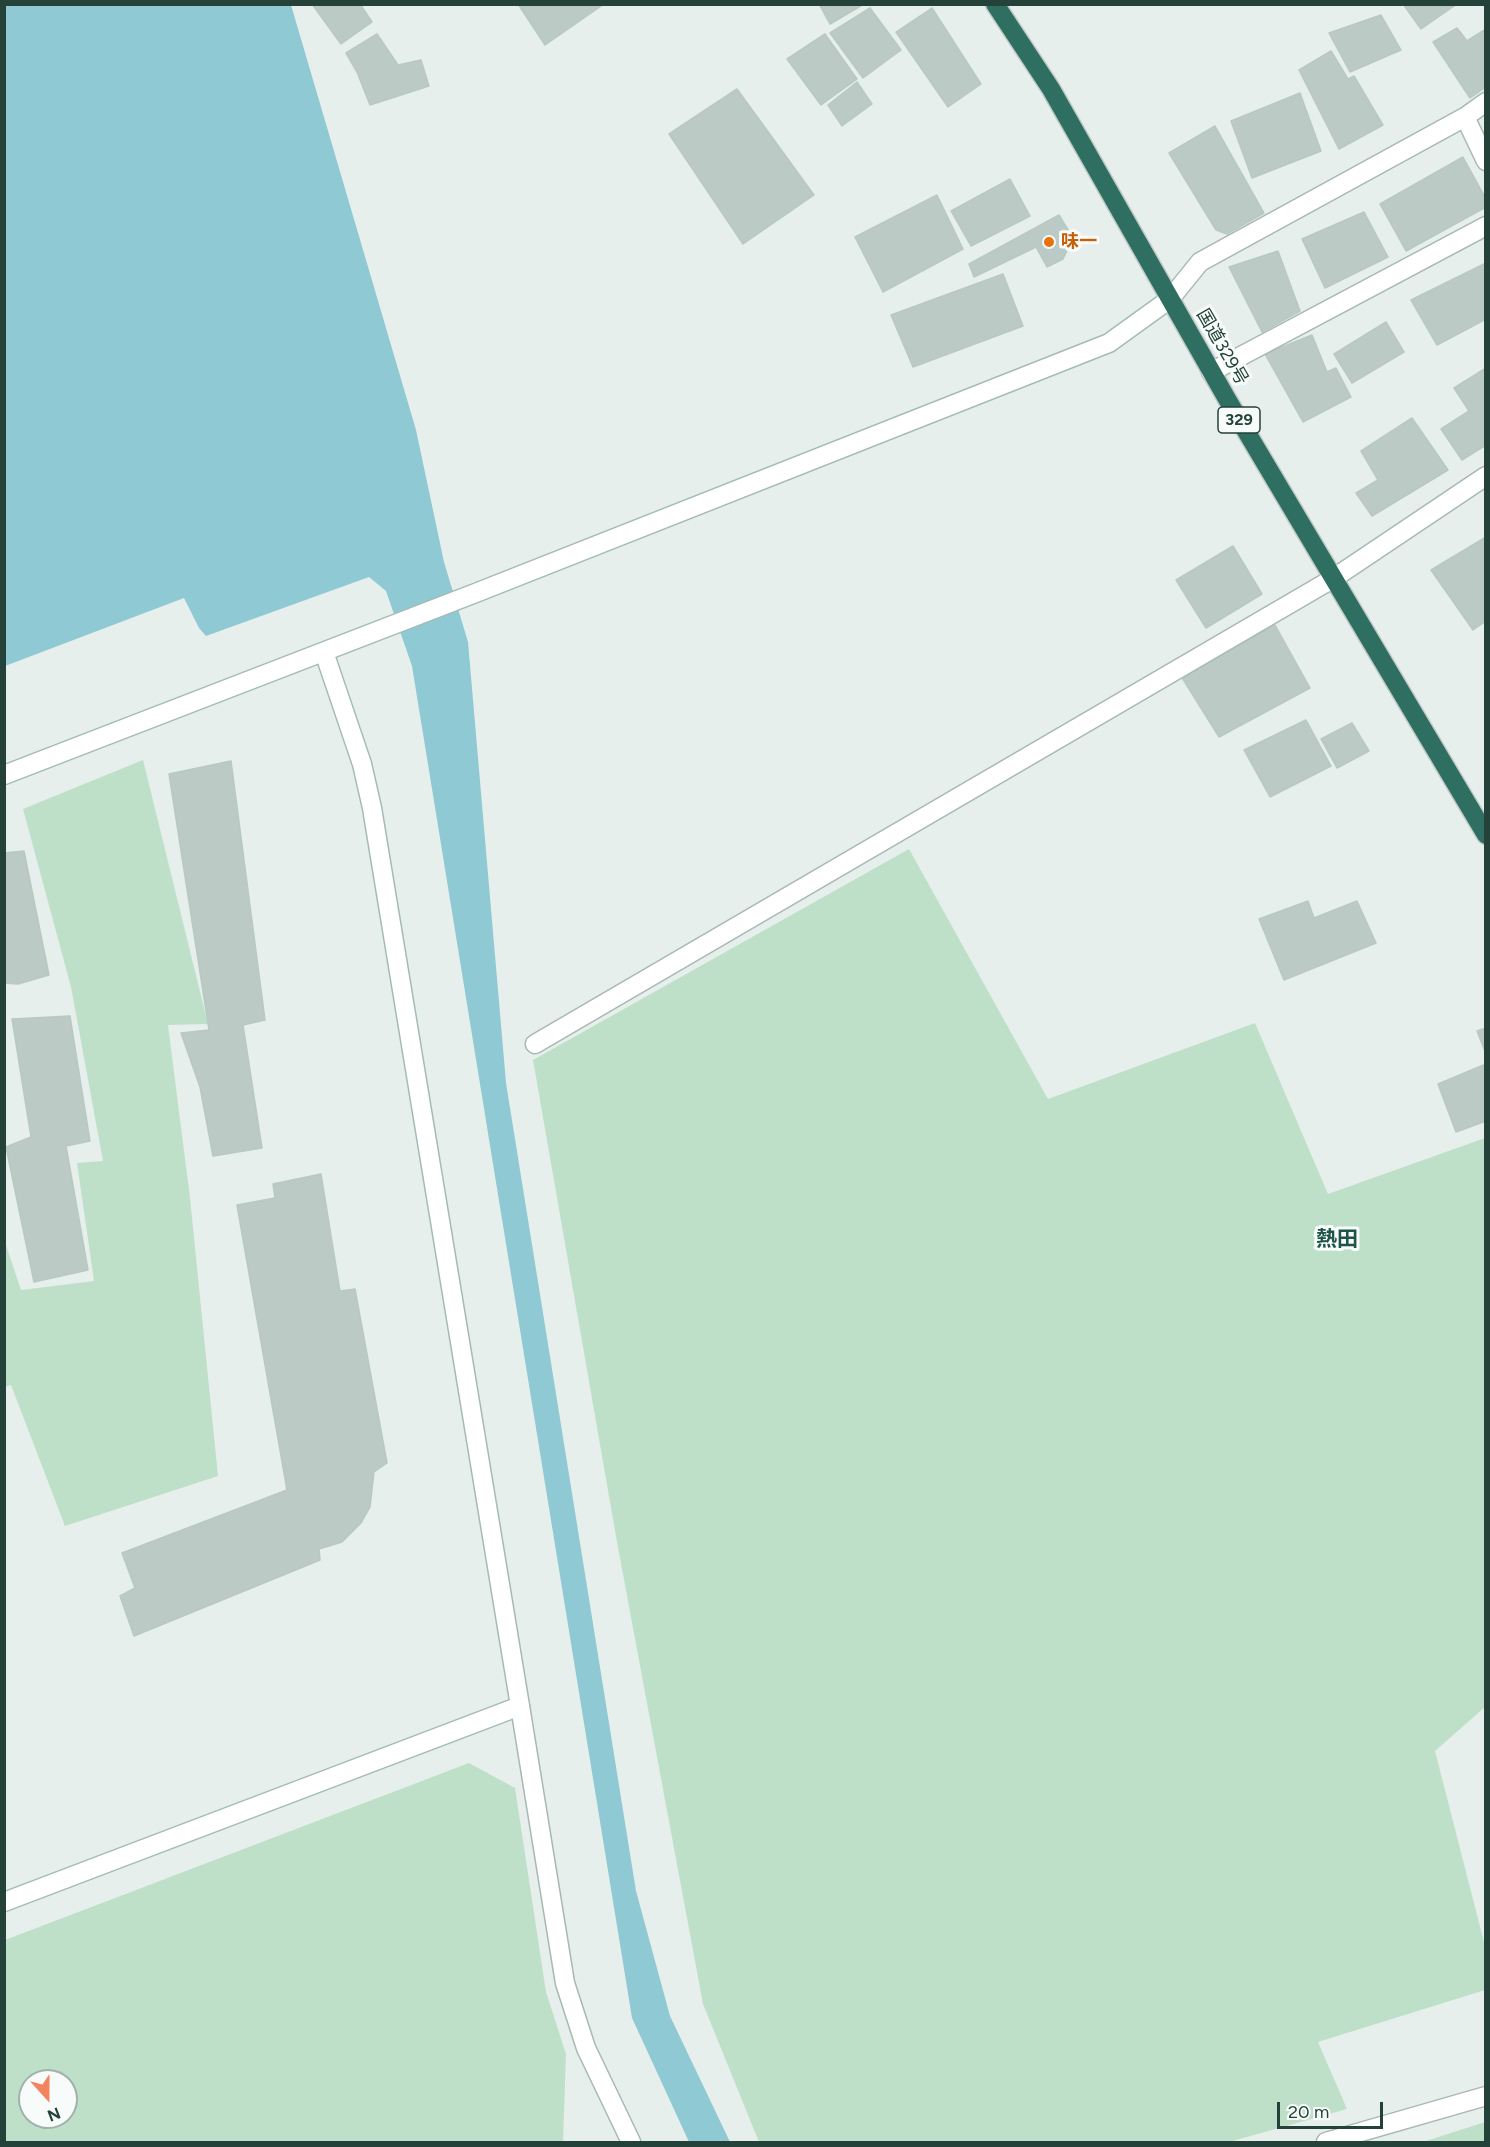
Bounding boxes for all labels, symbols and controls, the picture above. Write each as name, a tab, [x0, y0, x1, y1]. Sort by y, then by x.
place label: 味一	[1061, 231, 1097, 253]
marker: 味一	[1042, 235, 1056, 249]
street label: 国道329号	[1192, 305, 1252, 389]
road number: 329	[1218, 407, 1260, 433]
district label: 熱田	[1316, 1227, 1358, 1253]
north arrow	[18, 2069, 78, 2129]
scale bar	[1280, 2090, 1386, 2128]
text: 20 m	[1288, 2101, 1329, 2123]
text: N	[45, 2103, 63, 2125]

